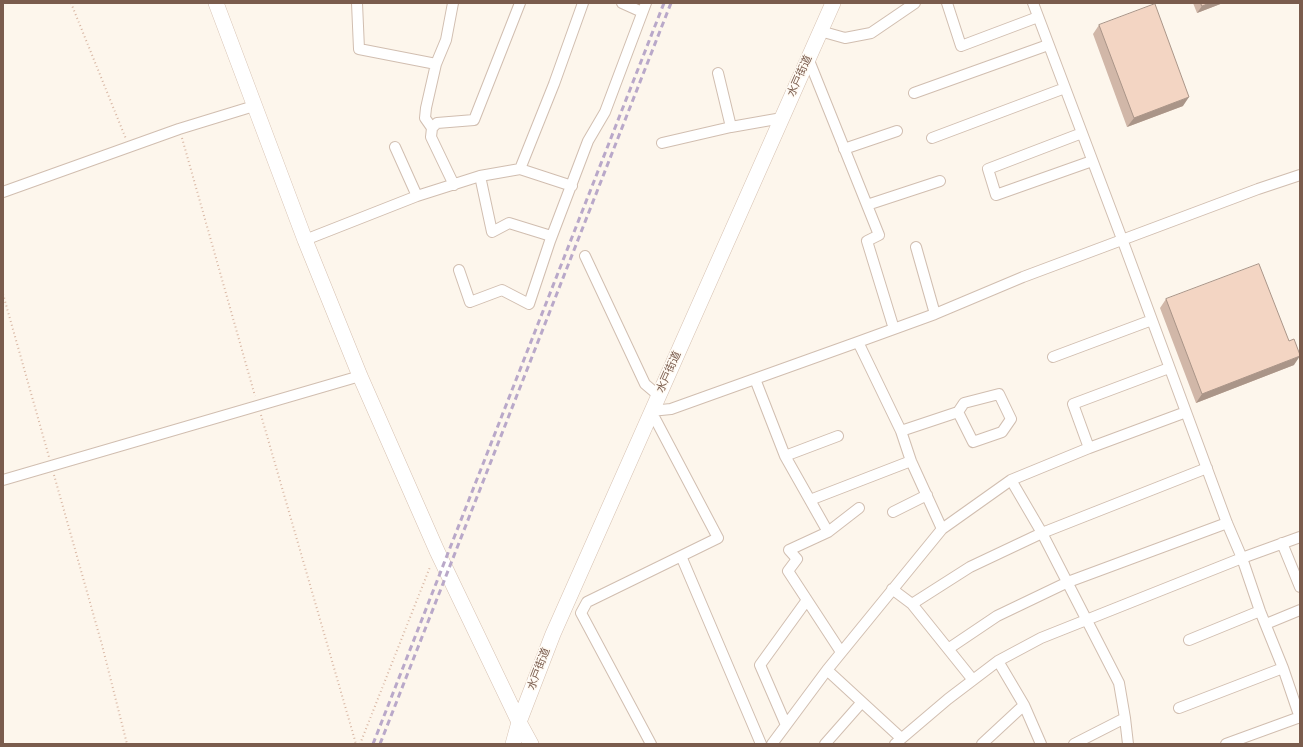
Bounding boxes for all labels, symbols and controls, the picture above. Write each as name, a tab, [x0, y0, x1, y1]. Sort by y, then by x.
street label: 水戸街道	[785, 53, 815, 99]
street label: 水戸街道	[654, 349, 684, 395]
street label: 水戸街道	[525, 646, 553, 692]

